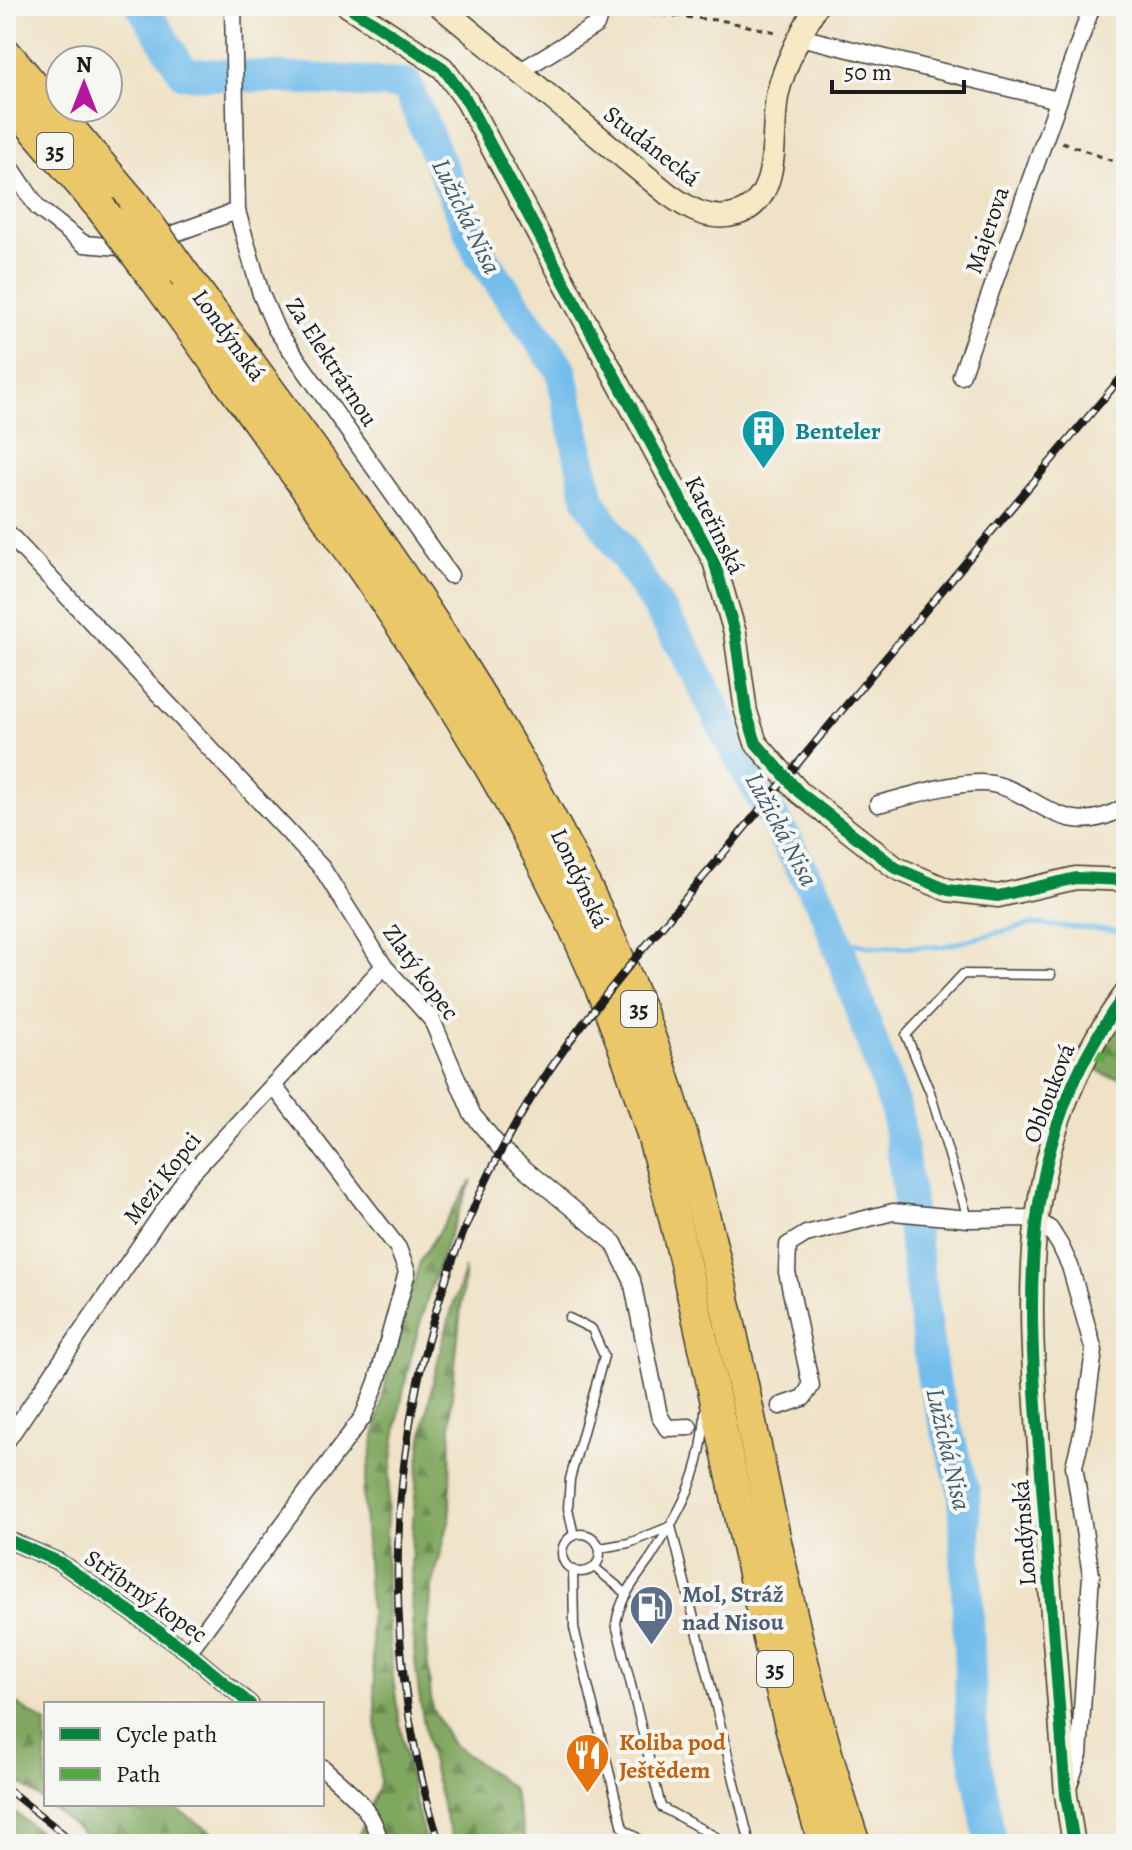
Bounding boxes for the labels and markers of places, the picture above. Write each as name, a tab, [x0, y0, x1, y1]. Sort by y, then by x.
building icon: Benteler	[740, 407, 788, 470]
place label: Benteler	[795, 415, 881, 447]
place label: Mol, Stráž nad Nisou	[682, 1578, 785, 1638]
fuel station icon: Mol, Stráž nad Nisou	[627, 1584, 675, 1647]
place label: Koliba pod Ještědem	[619, 1726, 726, 1786]
restaurant icon: Koliba pod Ještědem	[564, 1732, 612, 1795]

